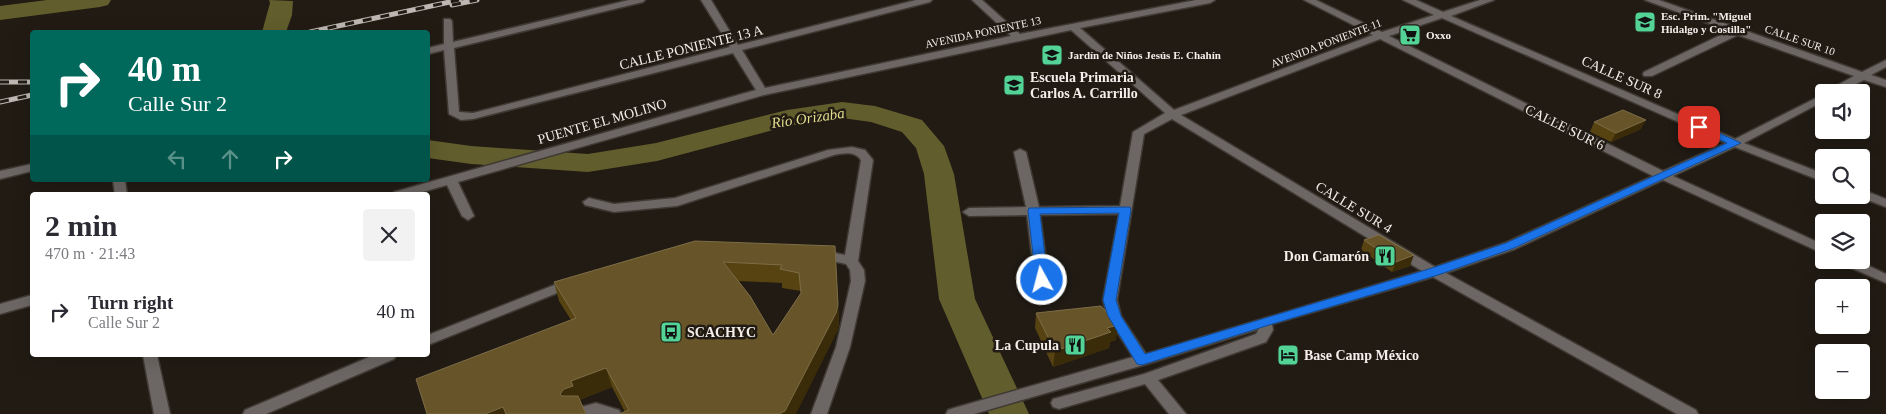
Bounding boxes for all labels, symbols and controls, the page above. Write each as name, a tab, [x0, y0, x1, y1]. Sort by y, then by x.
school or university icon: Esc. Prim. "Miguel Hidalgo y Costilla"	[1633, 10, 1657, 34]
place label: Esc. Prim. "Miguel Hidalgo y Costilla"	[1661, 10, 1751, 35]
street label: AVENIDA PONIENTE 13	[924, 14, 1043, 50]
street label: AVENIDA PONIENTE 11	[1269, 16, 1383, 70]
street label: CALLE PONIENTE 13 A	[618, 22, 765, 73]
street label: CALLE SUR 10	[1763, 22, 1837, 58]
supermarket icon: Oxxo	[1398, 23, 1422, 47]
place label: Oxxo	[1426, 29, 1452, 41]
school or university icon: Jardín de Niños Jesús E. Chahín	[1040, 43, 1064, 67]
place label: Jardín de Niños Jesús E. Chahín	[1068, 49, 1221, 61]
icon: right	[45, 50, 110, 115]
text: 40 m	[128, 50, 201, 89]
street label: CALLE SUR 8	[1579, 53, 1664, 102]
place label: Escuela Primaria Carlos A. Carrillo	[1030, 70, 1138, 101]
school or university icon: Escuela Primaria Carlos A. Carrillo	[1002, 73, 1026, 97]
map controls	[1815, 84, 1870, 399]
button: sound	[1815, 84, 1870, 139]
text: Calle Sur 2	[128, 91, 227, 116]
street label: PUENTE EL MOLINO	[536, 96, 668, 147]
street label: CALLE SUR 6	[1523, 102, 1607, 153]
water label: Río Orizaba	[769, 105, 846, 131]
pin	[1678, 106, 1720, 148]
icon: arrive	[1685, 113, 1713, 141]
icon: left	[163, 145, 191, 173]
icon: ahead	[216, 145, 244, 173]
icon: right	[269, 145, 297, 173]
button: search	[1815, 149, 1870, 204]
street label: CALLE SUR 4	[1313, 179, 1395, 236]
text: 2 min	[45, 209, 118, 242]
button: close	[363, 209, 415, 261]
button: layers	[1815, 214, 1870, 269]
restaurant icon: Don Camarón	[1373, 244, 1397, 268]
text: 470 m · 21:43	[45, 245, 135, 262]
place label: Don Camarón	[1284, 249, 1369, 264]
position arrow	[1015, 253, 1067, 305]
button: +	[1815, 279, 1870, 334]
text: Turn right	[88, 292, 173, 313]
icon: right	[45, 298, 73, 326]
text: 40 m	[376, 301, 415, 322]
text: Calle Sur 2	[88, 314, 160, 331]
bus stop icon: SCACHYC	[659, 320, 683, 344]
place label: SCACHYC	[687, 325, 756, 340]
restaurant icon: La Cupula	[1063, 333, 1087, 357]
place label: La Cupula	[995, 338, 1059, 353]
hotel icon: Base Camp México	[1276, 343, 1300, 367]
button: −	[1815, 344, 1870, 399]
place label: Base Camp México	[1304, 348, 1419, 363]

